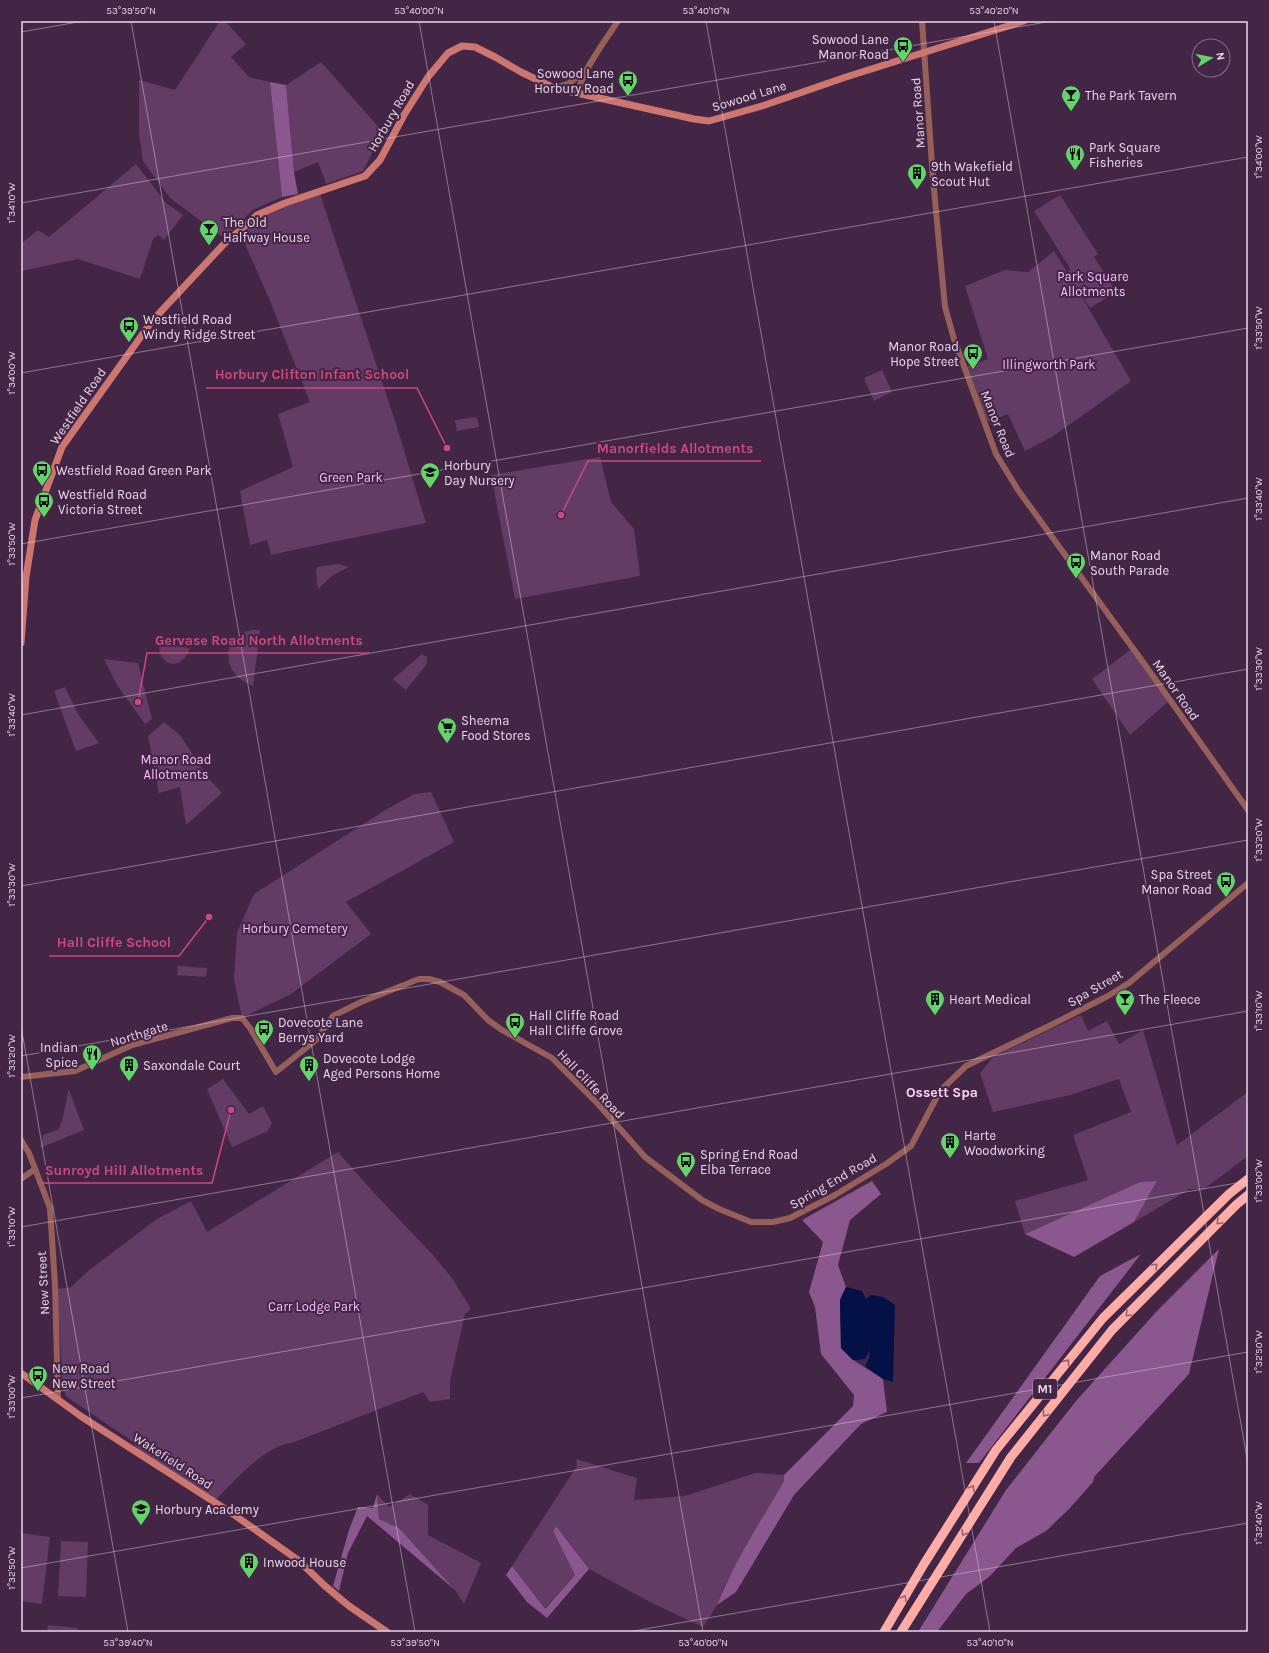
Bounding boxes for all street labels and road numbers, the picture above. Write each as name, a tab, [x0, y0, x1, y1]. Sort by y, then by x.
street label: Sowood Lane	[710, 77, 788, 114]
street label: Manor Road	[908, 77, 928, 149]
street label: Horbury Road	[365, 78, 417, 154]
street label: Westfield Road	[47, 365, 109, 447]
street label: Manor Road	[978, 388, 1018, 460]
street label: Manor Road	[1150, 657, 1202, 723]
street label: Spa Street	[1065, 966, 1125, 1010]
street label: Northgate	[108, 1018, 170, 1050]
street label: Hall Cliffe Road	[554, 1046, 628, 1122]
street label: Spring End Road	[787, 1150, 879, 1212]
street label: New Street	[34, 1251, 52, 1315]
road number: M1	[1033, 1379, 1057, 1399]
street label: Wakefield Road	[130, 1430, 216, 1492]

